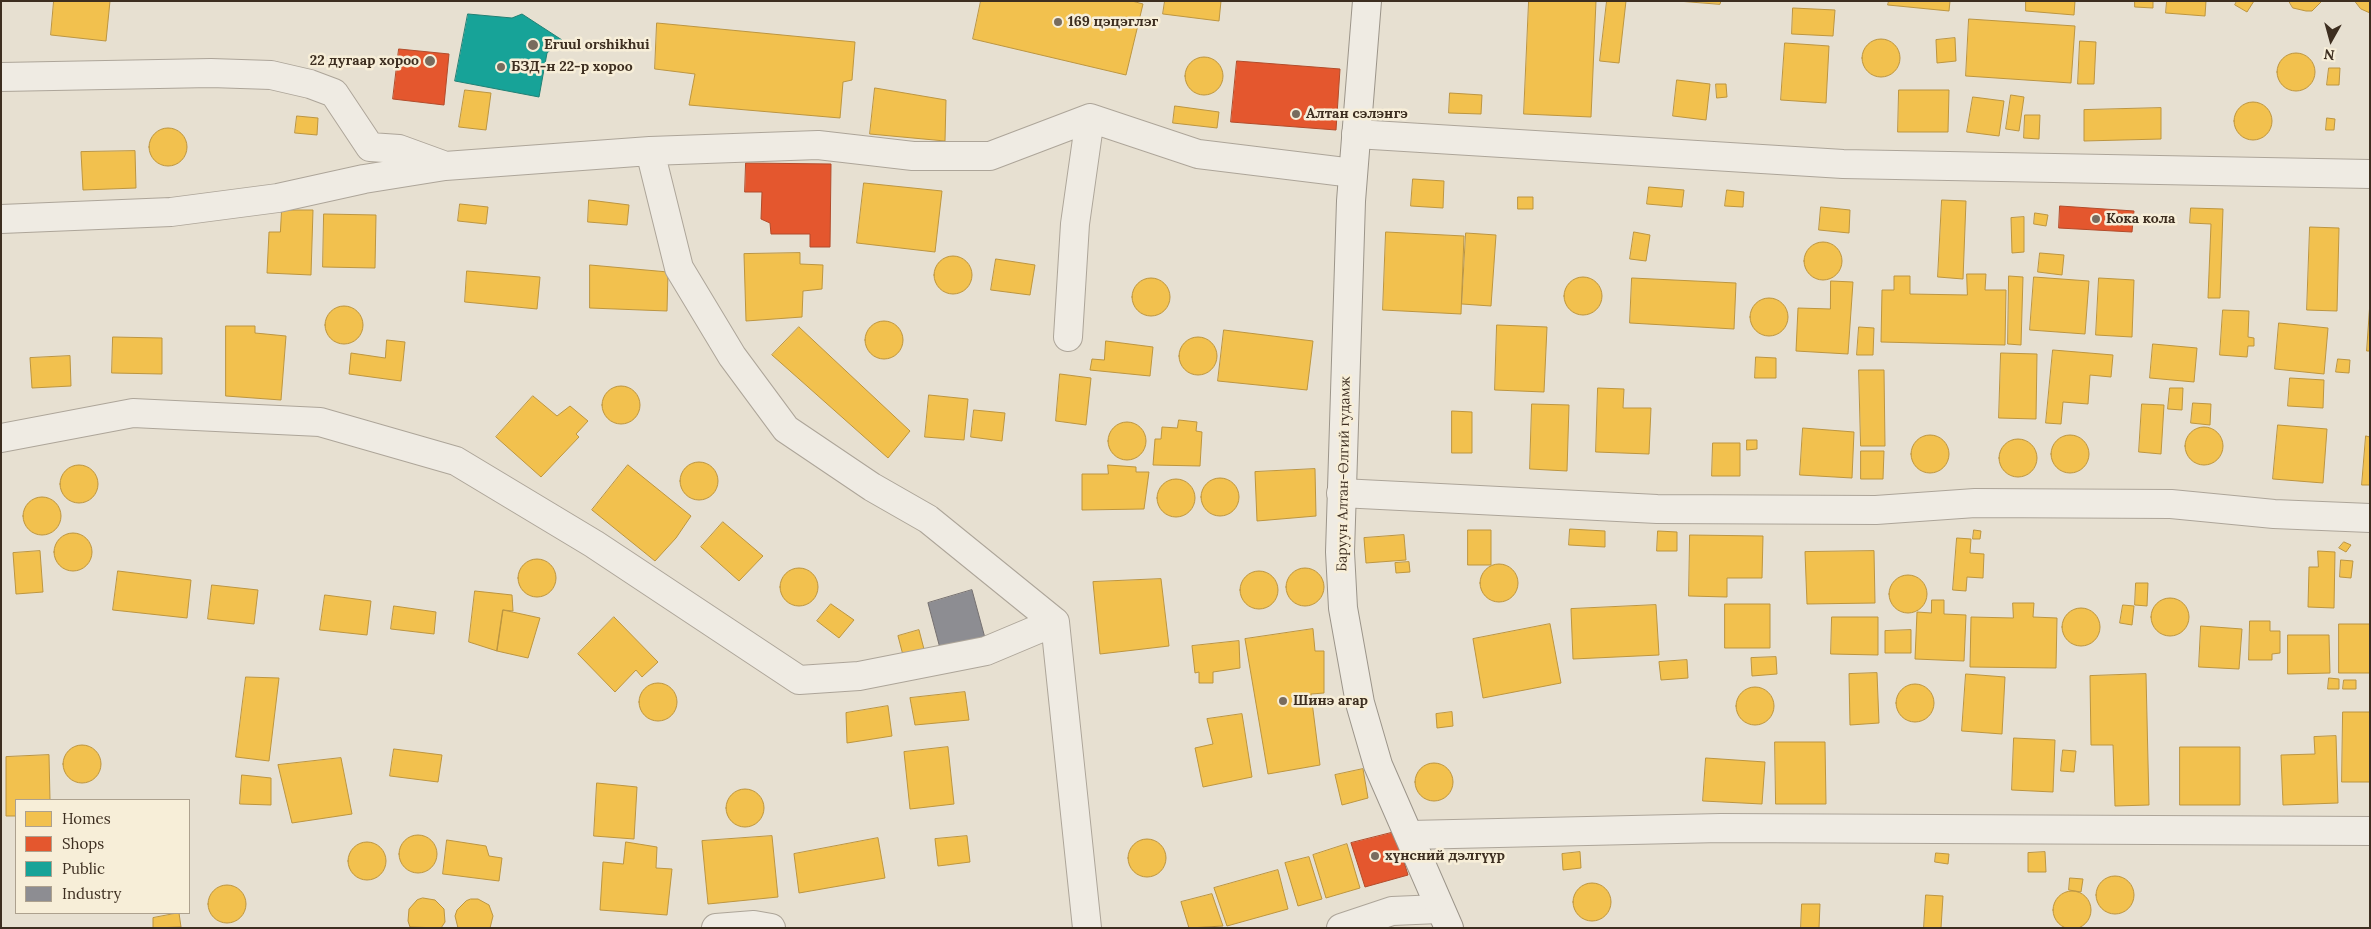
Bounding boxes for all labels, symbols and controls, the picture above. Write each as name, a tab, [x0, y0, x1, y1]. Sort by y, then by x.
place label: 169 цэцэглэг	[1068, 14, 1158, 30]
north arrow	[2306, 15, 2356, 65]
marker: 169 цэцэглэг	[1052, 16, 1064, 28]
place label: Eruul orshikhui	[544, 37, 650, 53]
marker: Eruul orshikhui	[526, 38, 540, 52]
text: N	[2323, 45, 2336, 64]
place label: 22 дугаар хороо	[310, 53, 419, 69]
marker: 22 дугаар хороо	[423, 54, 437, 68]
place label: БЗД-н 22-р хороо	[511, 59, 633, 75]
marker: БЗД-н 22-р хороо	[495, 61, 507, 73]
place label: Алтан сэлэнгэ	[1306, 106, 1408, 122]
marker: Алтан сэлэнгэ	[1290, 108, 1302, 120]
place label: Кока кола	[2106, 211, 2175, 227]
marker: Кока кола	[2090, 213, 2102, 225]
street label: Баруун Алтан-Өлгий гудамж	[1334, 376, 1354, 572]
place label: Шинэ агар	[1293, 693, 1368, 709]
marker: Шинэ агар	[1277, 695, 1289, 707]
legend	[15, 799, 190, 914]
text: Homes	[62, 809, 111, 828]
text: Shops	[62, 834, 104, 853]
place label: хүнсний дэлгүүр	[1385, 848, 1505, 864]
marker: хүнсний дэлгүүр	[1369, 850, 1381, 862]
text: Public	[62, 859, 105, 878]
text: Industry	[62, 884, 121, 903]

